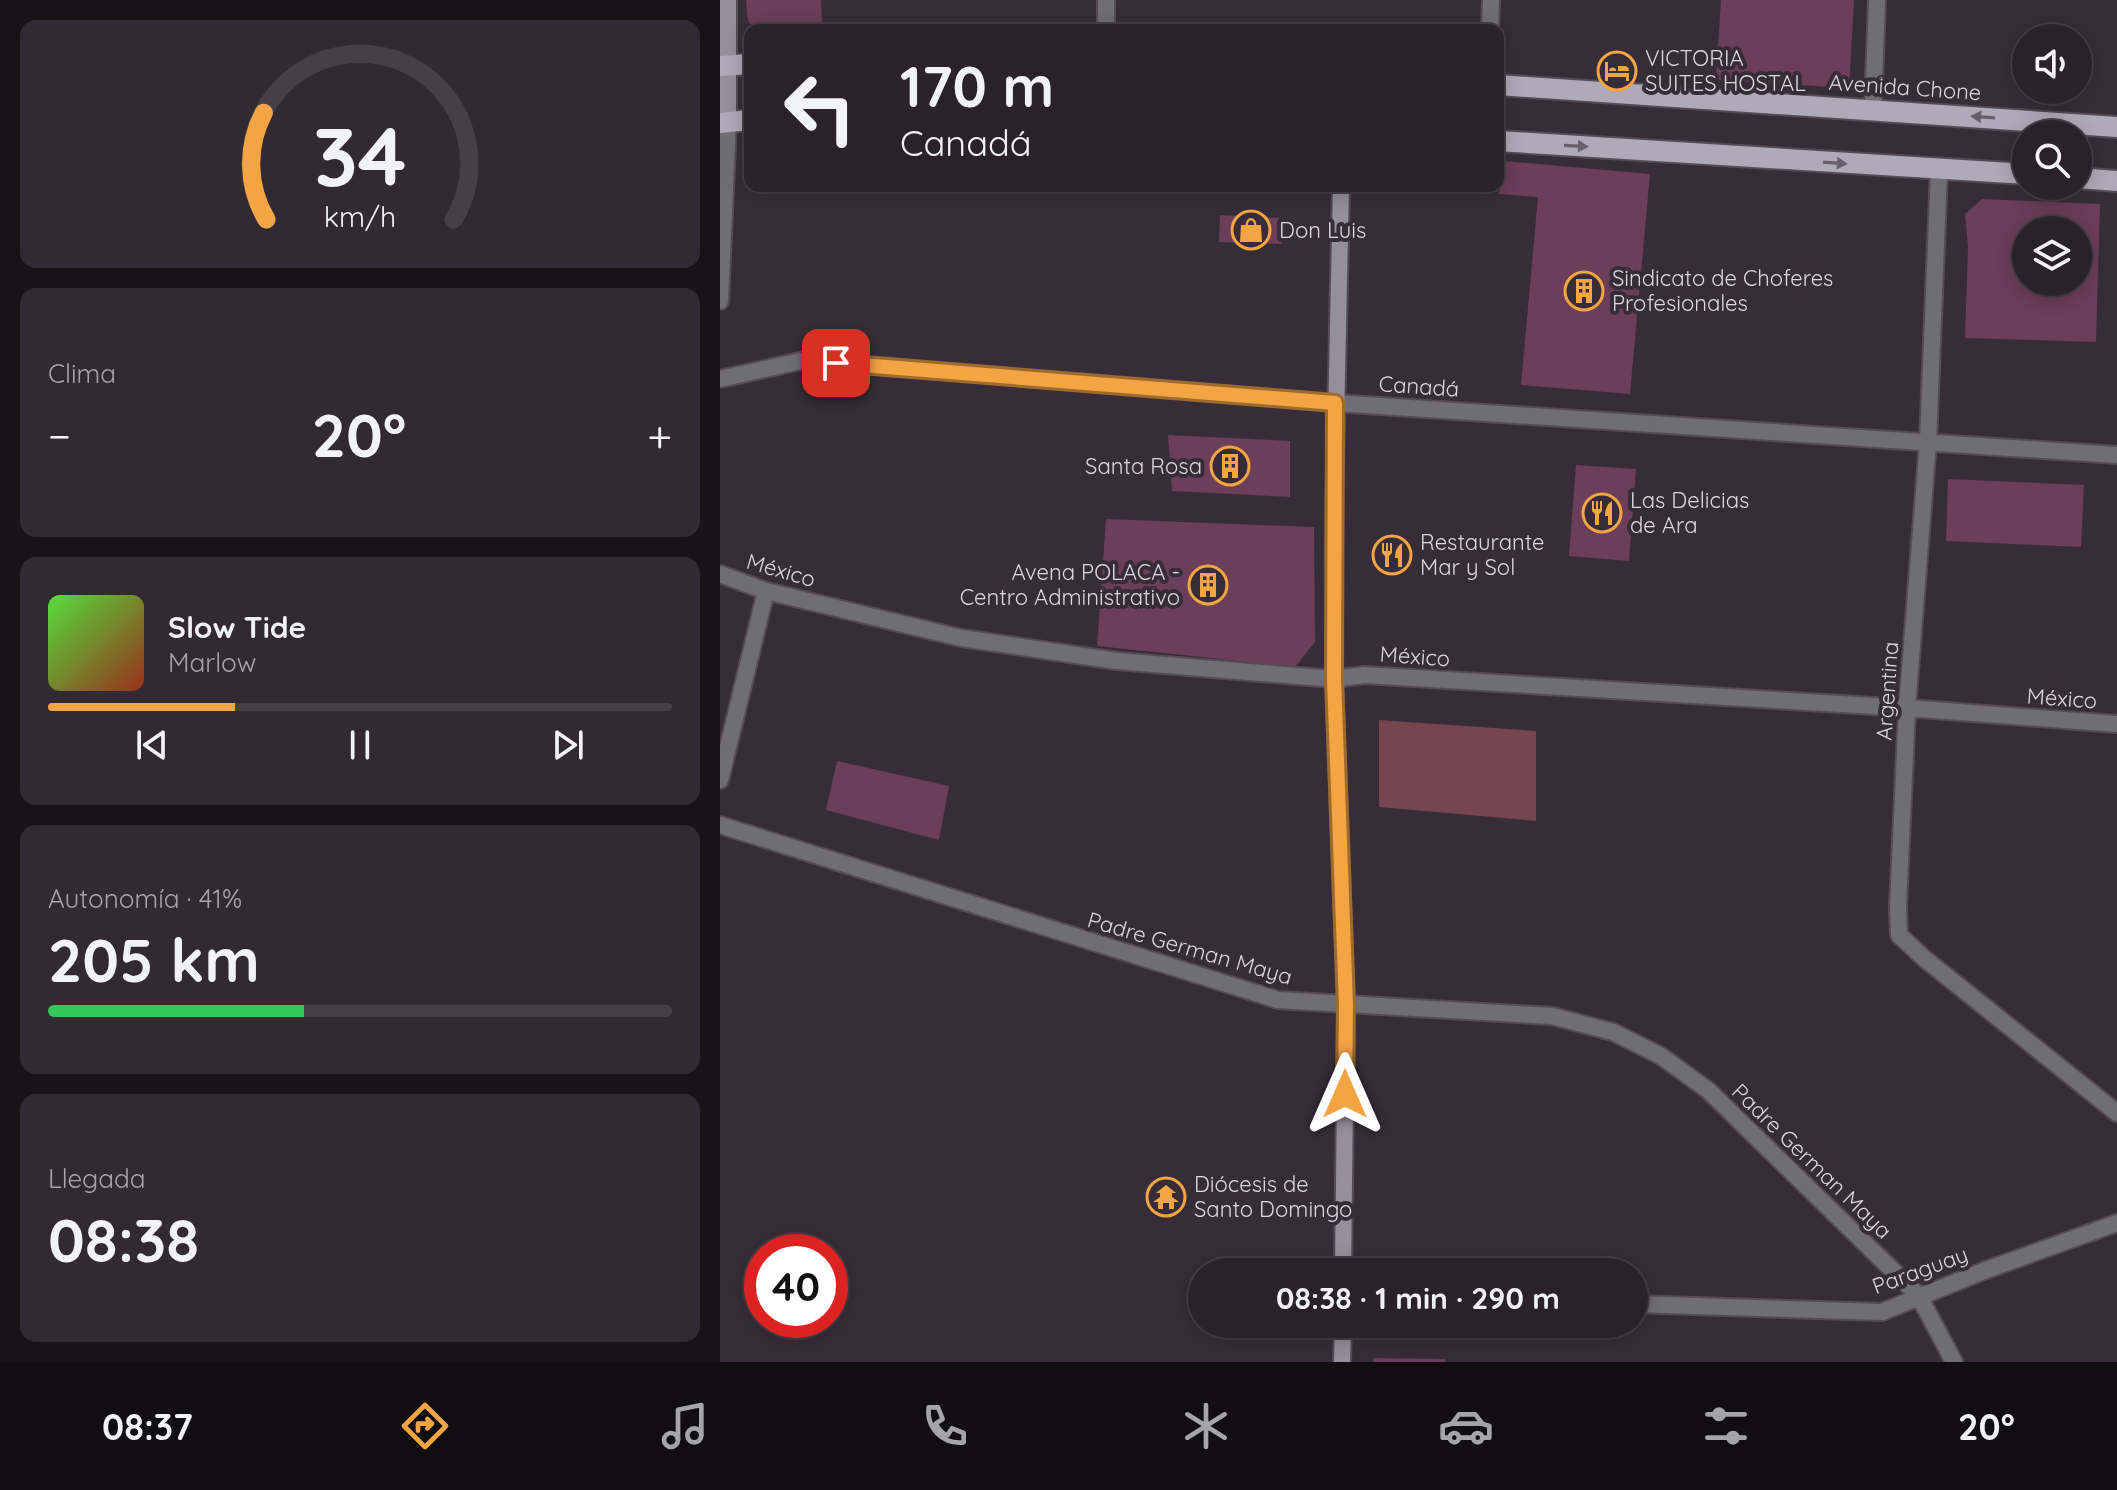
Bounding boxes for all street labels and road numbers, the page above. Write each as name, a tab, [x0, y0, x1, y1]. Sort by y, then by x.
street label: Avenida Chone	[1828, 68, 1982, 106]
street label: Canadá	[1378, 369, 1460, 403]
street label: México	[743, 547, 819, 593]
street label: México	[1379, 640, 1451, 672]
street label: Argentina	[1870, 641, 1904, 741]
street label: México	[2026, 682, 2098, 714]
street label: Padre German Maya	[1084, 905, 1296, 991]
street label: Padre German Maya	[1726, 1077, 1898, 1245]
street label: Paraguay	[1868, 1240, 1972, 1300]

